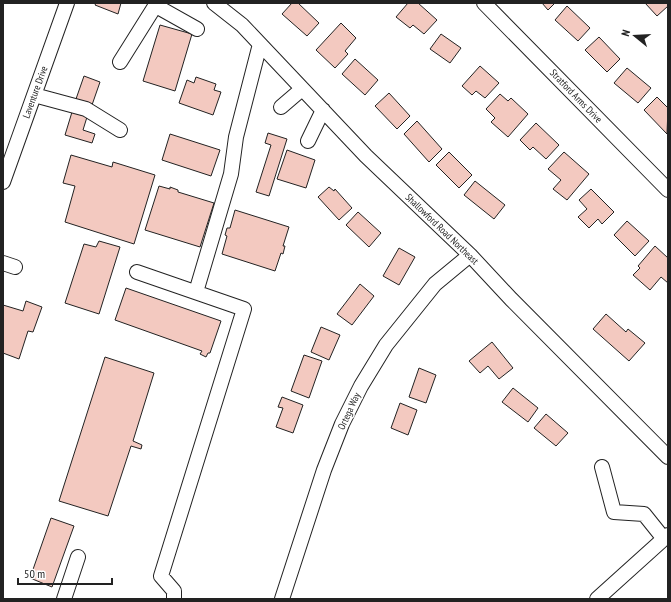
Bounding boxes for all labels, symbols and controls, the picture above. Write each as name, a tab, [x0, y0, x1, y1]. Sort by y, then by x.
north arrow	[615, 16, 655, 56]
text: N	[618, 28, 633, 38]
street label: Laventure Drive	[20, 64, 50, 120]
street label: Stratford Arms Drive	[547, 66, 605, 126]
street label: Shallowford Road Northeast	[403, 191, 481, 267]
street label: Ortega Way	[335, 390, 363, 432]
scale bar	[18, 560, 112, 586]
text: 50 m	[24, 566, 45, 581]

